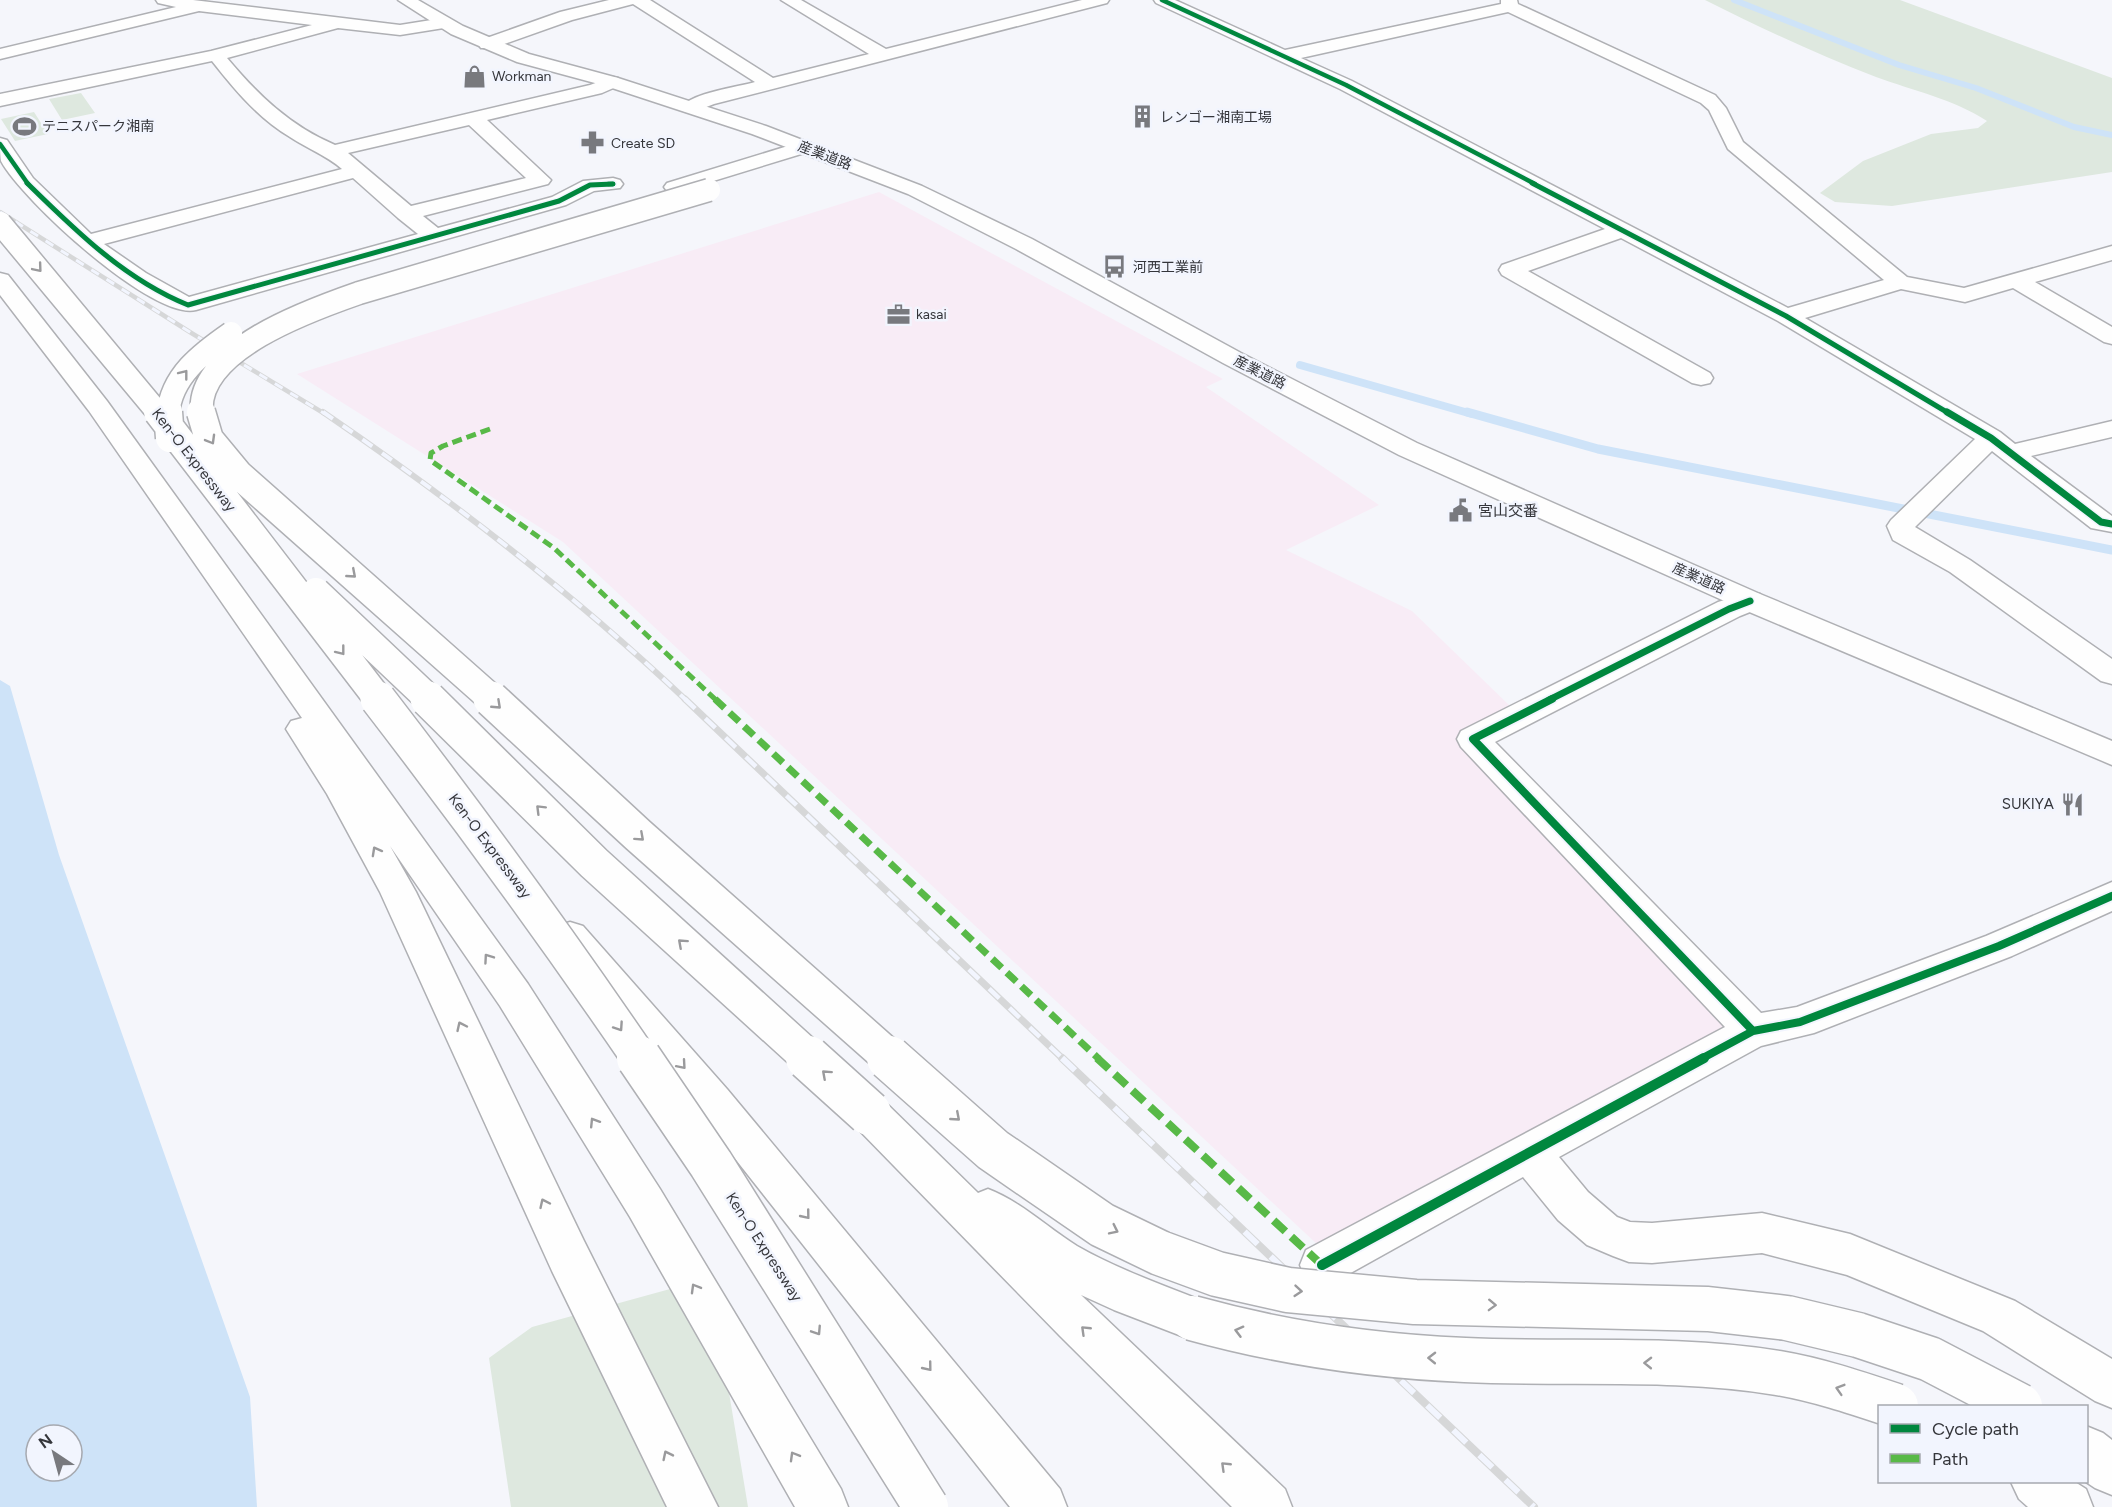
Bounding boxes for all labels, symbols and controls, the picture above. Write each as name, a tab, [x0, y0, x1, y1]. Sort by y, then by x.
shop icon: Workman	[461, 63, 487, 89]
place label: Workman	[492, 68, 552, 85]
building icon: レンゴー湘南工場	[1129, 104, 1155, 130]
place label: レンゴー湘南工場	[1160, 109, 1272, 126]
sports icon: テニスパーク湘南	[11, 113, 37, 139]
place label: テニスパーク湘南	[42, 118, 154, 135]
pharmacy icon: Create SD	[580, 130, 606, 156]
place label: Create SD	[611, 135, 675, 152]
street label: 産業道路	[796, 137, 854, 173]
bus stop icon: 河西工業前	[1102, 254, 1128, 280]
place label: 河西工業前	[1133, 259, 1203, 276]
one-way arrow	[30, 261, 41, 272]
office icon: kasai	[885, 301, 911, 327]
place label: kasai	[916, 306, 947, 323]
street label: 産業道路	[1231, 352, 1289, 393]
one-way arrow	[177, 369, 188, 380]
street label: Ken-O Expressway	[148, 405, 240, 515]
one-way arrow	[204, 434, 215, 445]
public building icon: 宮山交番	[1447, 498, 1473, 524]
place label: 宮山交番	[1478, 502, 1538, 520]
street label: 産業道路	[1670, 559, 1728, 598]
one-way arrow	[345, 567, 356, 578]
one-way arrow	[334, 644, 345, 655]
one-way arrow	[490, 697, 501, 708]
street label: Ken-O Expressway	[445, 790, 535, 902]
restaurant icon: SUKIYA	[2059, 791, 2085, 817]
place label: SUKIYA	[2002, 795, 2054, 813]
one-way arrow	[536, 806, 547, 817]
one-way arrow	[633, 830, 644, 841]
one-way arrow	[371, 847, 383, 858]
one-way arrow	[678, 939, 688, 950]
one-way arrow	[484, 953, 495, 964]
one-way arrow	[612, 1021, 623, 1032]
one-way arrow	[457, 1022, 469, 1033]
one-way arrow	[675, 1058, 686, 1069]
one-way arrow	[822, 1070, 833, 1081]
one-way arrow	[949, 1110, 960, 1121]
one-way arrow	[590, 1117, 601, 1128]
street label: Ken-O Expressway	[722, 1189, 806, 1305]
one-way arrow	[539, 1199, 551, 1210]
one-way arrow	[798, 1209, 809, 1220]
one-way arrow	[1107, 1223, 1118, 1235]
one-way arrow	[691, 1284, 702, 1294]
one-way arrow	[1293, 1284, 1303, 1297]
one-way arrow	[1488, 1298, 1497, 1311]
one-way arrow	[810, 1325, 822, 1335]
one-way arrow	[1081, 1326, 1091, 1337]
one-way arrow	[1234, 1326, 1244, 1339]
one-way arrow	[1427, 1352, 1436, 1364]
one-way arrow	[1643, 1357, 1652, 1369]
one-way arrow	[921, 1360, 932, 1371]
one-way arrow	[1835, 1384, 1846, 1396]
legend	[1878, 1405, 2088, 1483]
text: Cycle path	[1932, 1418, 2019, 1440]
north arrow	[24, 1423, 84, 1483]
text: N	[35, 1430, 56, 1453]
text: Path	[1932, 1448, 1968, 1470]
one-way arrow	[663, 1450, 674, 1461]
one-way arrow	[790, 1452, 801, 1462]
one-way arrow	[1221, 1463, 1232, 1474]

